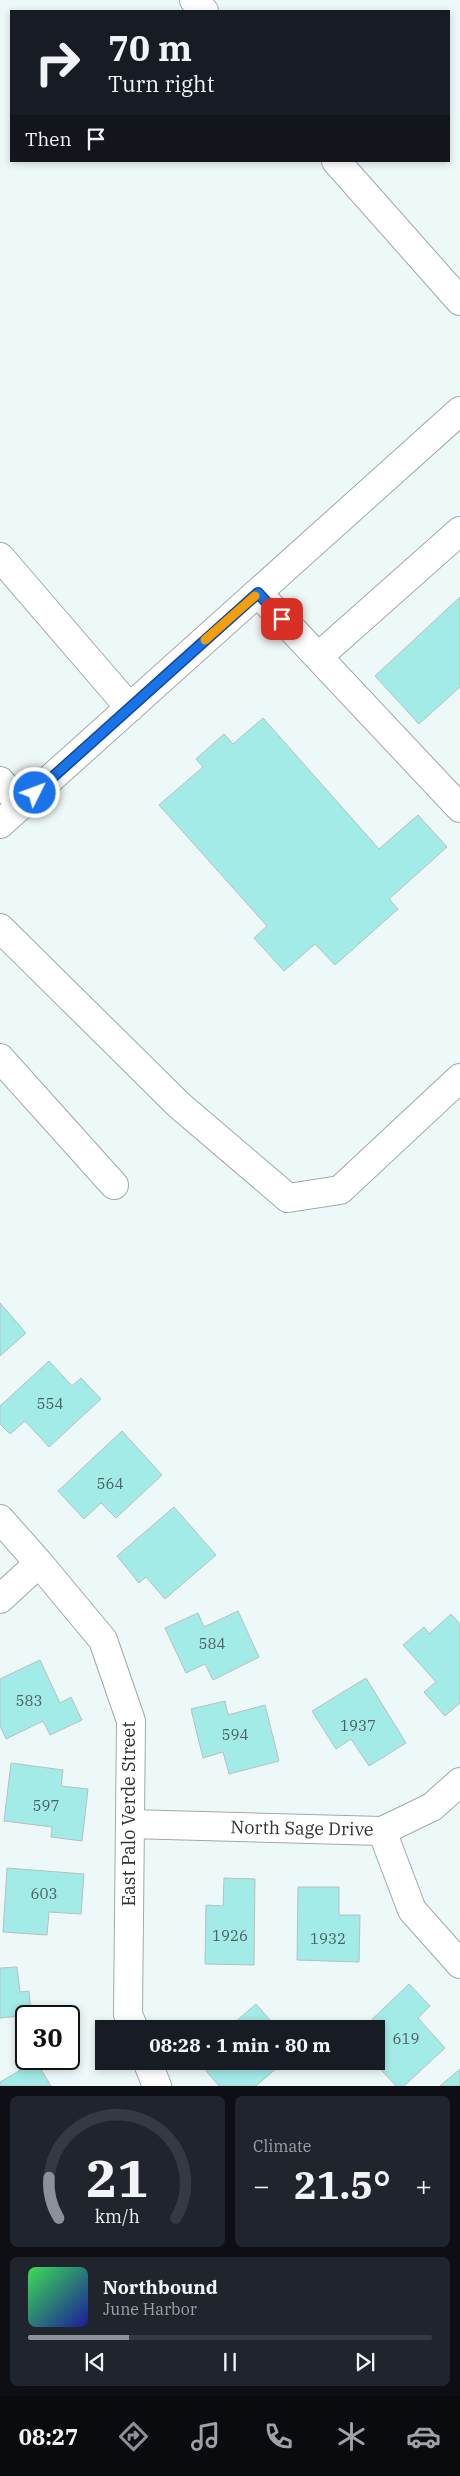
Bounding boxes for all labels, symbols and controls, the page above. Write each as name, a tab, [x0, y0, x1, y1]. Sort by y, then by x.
text: 70 m	[108, 25, 192, 71]
icon: right	[25, 30, 90, 95]
text: Turn right	[108, 69, 215, 98]
icon: arrive	[82, 125, 110, 153]
text: Then	[25, 127, 72, 151]
pin	[261, 598, 303, 640]
icon: arrive	[268, 605, 296, 633]
position arrow	[8, 766, 60, 818]
house number: 554	[36, 1394, 64, 1413]
house number: 564	[96, 1474, 124, 1493]
house number: 584	[198, 1634, 226, 1653]
house number: 583	[15, 1691, 43, 1710]
house number: 1937	[340, 1716, 376, 1735]
street label: East Palo Verde Street	[117, 1721, 140, 1907]
house number: 594	[221, 1725, 249, 1744]
house number: 597	[32, 1796, 60, 1815]
street label: North Sage Drive	[230, 1815, 374, 1841]
house number: 603	[30, 1884, 58, 1903]
house number: 1926	[212, 1926, 248, 1945]
house number: 1932	[310, 1929, 346, 1948]
speed limit sign: 30	[15, 2005, 80, 2070]
house number: 619	[392, 2029, 420, 2048]
text: 08:28 · 1 min · 80 m	[149, 2033, 331, 2057]
text: Climate	[253, 2136, 311, 2156]
text: 21	[86, 2144, 149, 2211]
text: 21.5°	[294, 2160, 391, 2209]
text: −	[253, 2167, 270, 2204]
text: +	[415, 2167, 432, 2204]
text: km/h	[95, 2205, 140, 2228]
text: Northbound	[103, 2275, 218, 2299]
text: June Harbor	[103, 2299, 197, 2319]
icon: previous	[81, 2348, 109, 2376]
icon: pause	[216, 2348, 244, 2376]
icon: next	[351, 2348, 379, 2376]
icon: directions	[116, 2419, 151, 2454]
icon: music	[188, 2419, 223, 2454]
icon: phone	[261, 2419, 296, 2454]
icon: climate	[334, 2419, 369, 2454]
icon: car	[406, 2419, 441, 2454]
text: 08:27	[19, 2422, 78, 2451]

